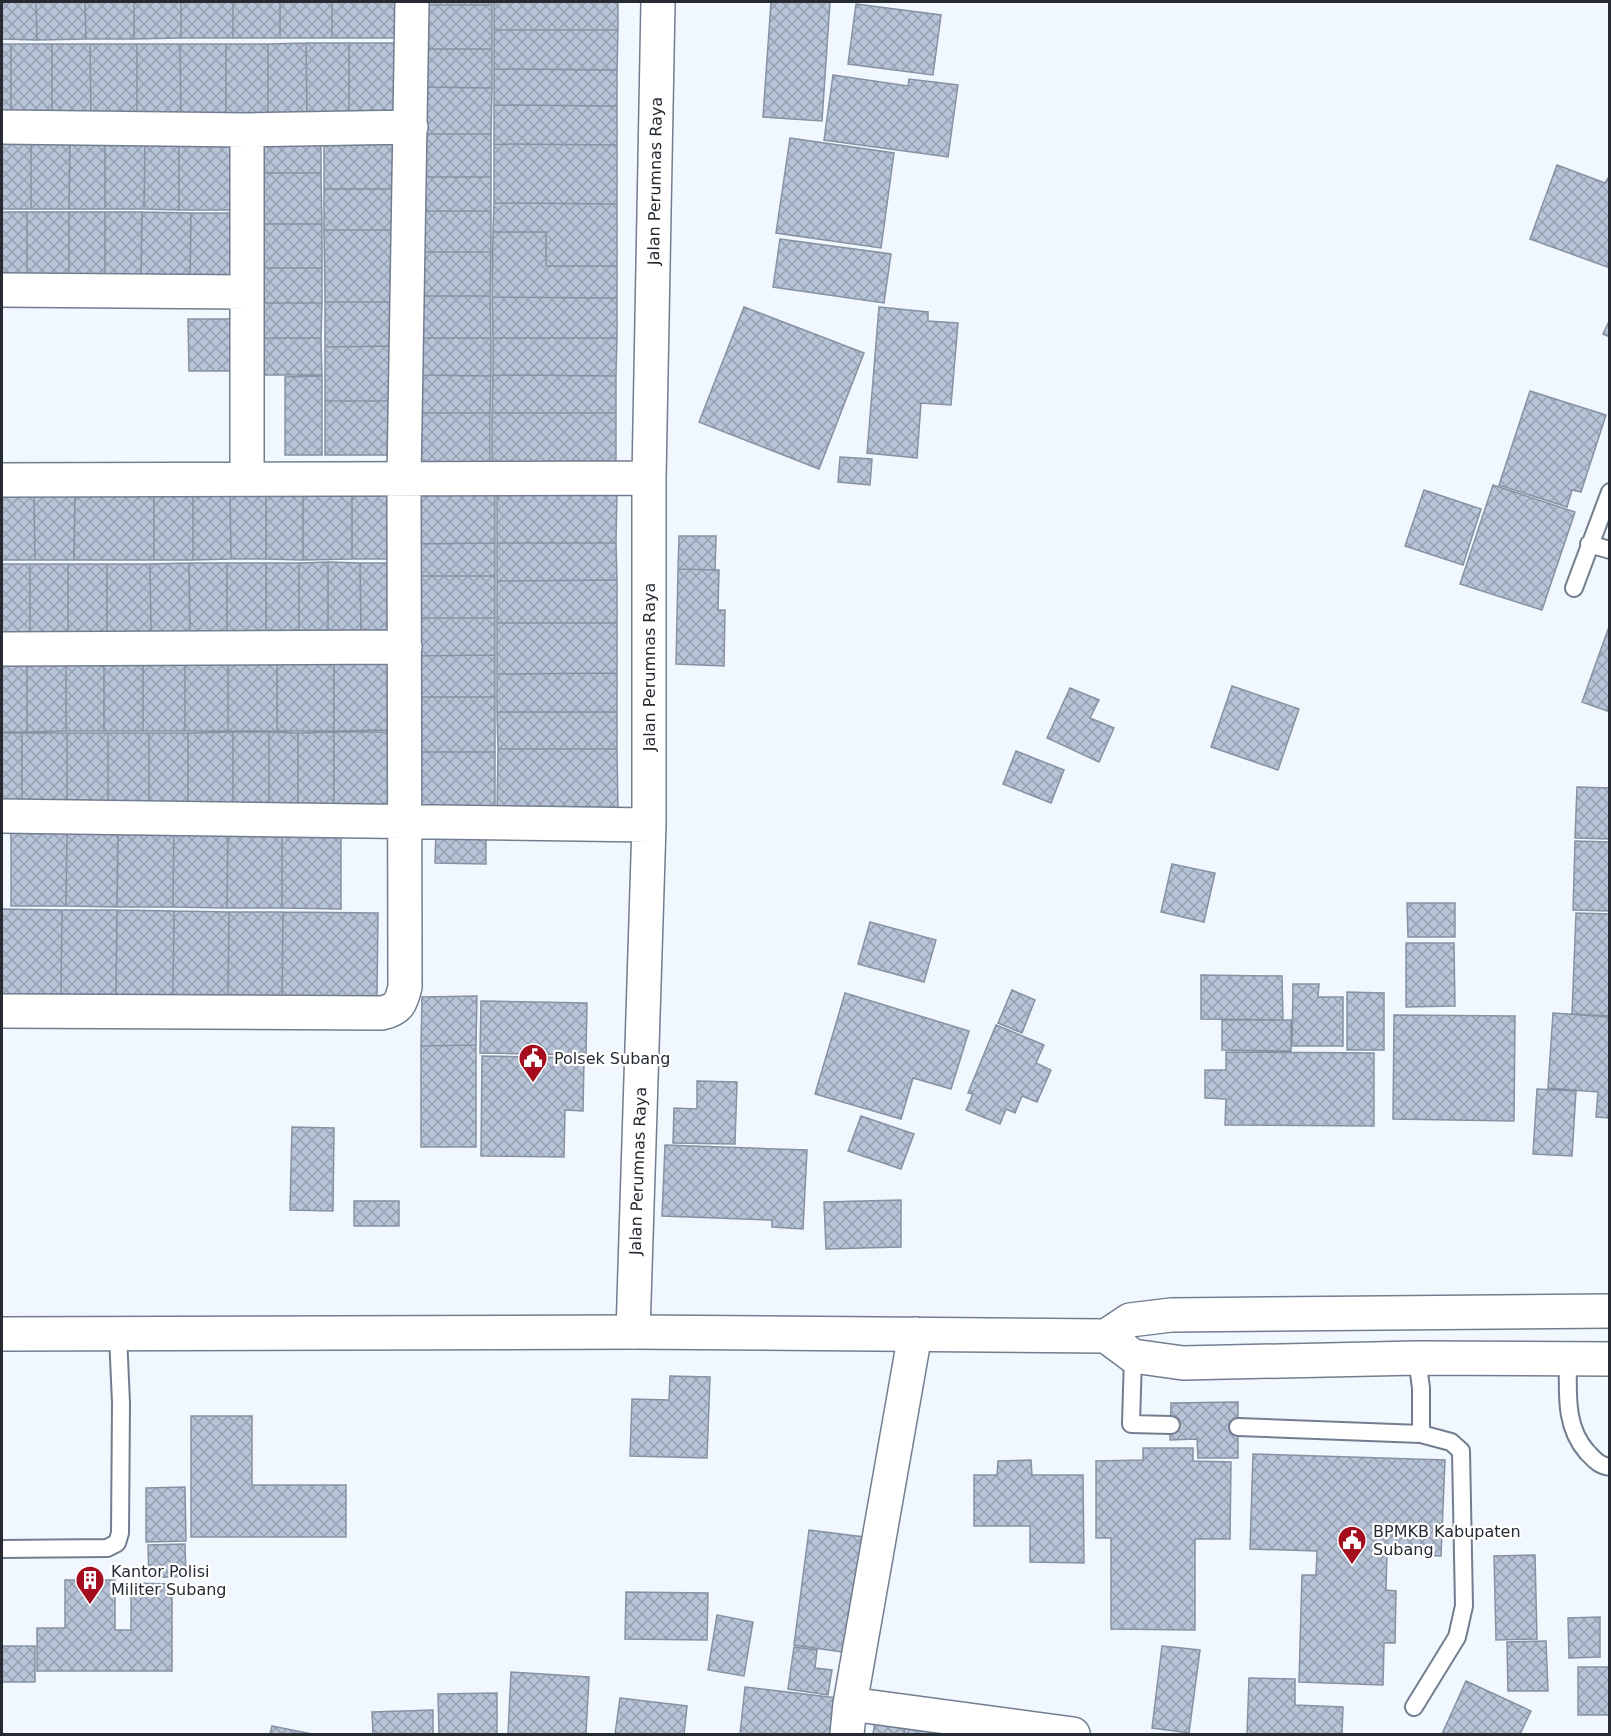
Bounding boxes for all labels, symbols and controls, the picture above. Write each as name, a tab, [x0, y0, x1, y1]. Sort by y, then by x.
street label: Jalan Perumnas Raya	[644, 97, 666, 266]
street label: Jalan Perumnas Raya	[640, 583, 659, 752]
public building icon: Polsek Subang	[517, 1042, 549, 1084]
place label: Polsek Subang	[554, 1049, 670, 1068]
street label: Jalan Perumnas Raya	[626, 1087, 650, 1256]
place label: BPMKB Kabupaten Subang	[1373, 1522, 1521, 1559]
public building icon: BPMKB Kabupaten Subang	[1336, 1524, 1368, 1566]
place label: Kantor Polisi Militer Subang	[111, 1562, 226, 1599]
building icon: Kantor Polisi Militer Subang	[74, 1564, 106, 1606]

